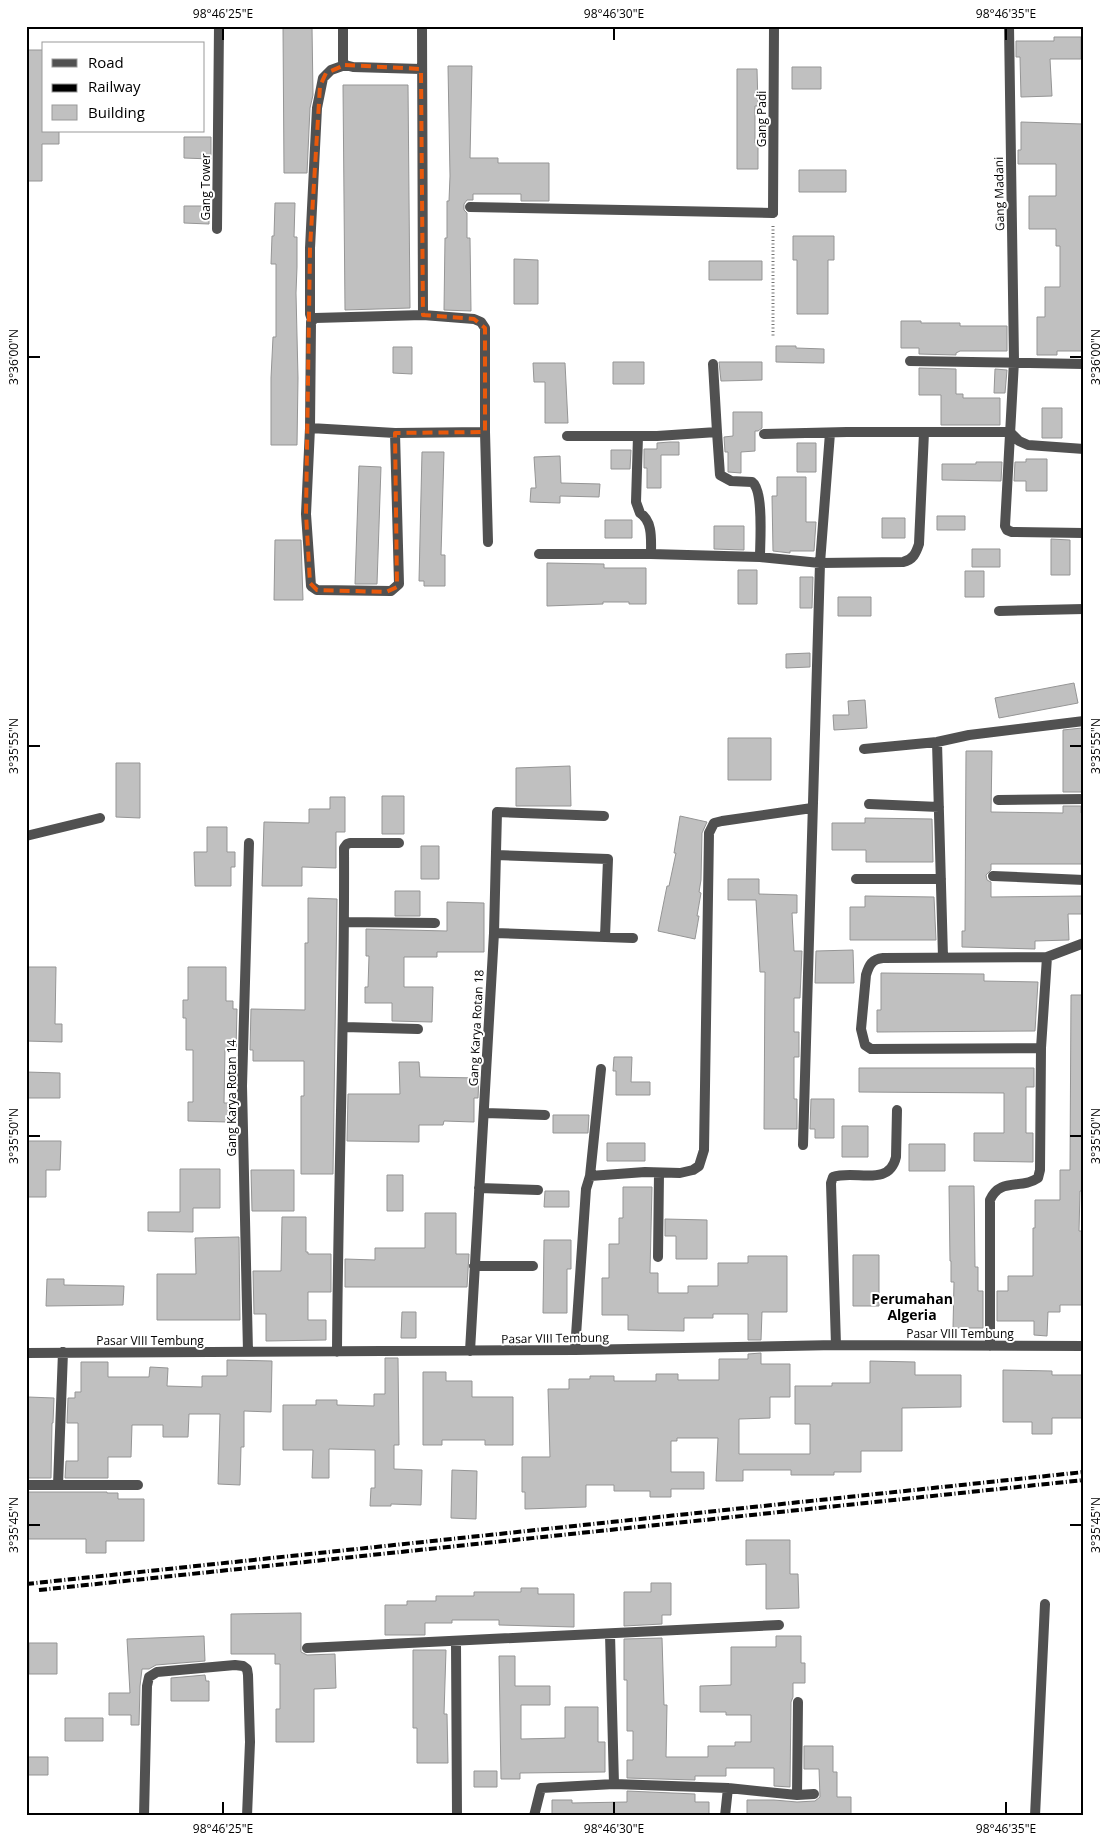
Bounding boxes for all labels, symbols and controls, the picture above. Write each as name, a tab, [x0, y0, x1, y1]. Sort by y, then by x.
text: 98°46'25"E	[193, 5, 253, 22]
text: 98°46'30"E	[584, 5, 644, 22]
text: 98°46'35"E	[976, 5, 1036, 22]
legend	[42, 42, 205, 132]
text: Road	[88, 52, 124, 72]
text: Railway	[88, 76, 141, 96]
street label: Gang Padi	[753, 91, 770, 147]
text: Building	[88, 102, 145, 122]
street label: Gang Tower	[197, 153, 214, 221]
street label: Gang Madani	[990, 157, 1008, 231]
text: 3°36'00"N	[5, 329, 22, 385]
text: 3°36'00"N	[1087, 329, 1104, 385]
text: 3°35'55"N	[5, 718, 22, 774]
text: 3°35'55"N	[1087, 718, 1104, 774]
street label: Gang Karya Rotan 18	[464, 969, 488, 1087]
street label: Gang Karya Rotan 14	[223, 1039, 240, 1156]
text: 3°35'50"N	[5, 1108, 22, 1164]
text: 3°35'50"N	[1087, 1108, 1104, 1164]
district label: Perumahan Algeria	[871, 1289, 953, 1324]
street label: Pasar VIII Tembung	[906, 1325, 1014, 1342]
street label: Pasar VIII Tembung	[501, 1329, 609, 1347]
street label: Pasar VIII Tembung	[96, 1332, 204, 1349]
text: 3°35'45"N	[5, 1497, 22, 1553]
text: 3°35'45"N	[1087, 1497, 1104, 1553]
text: 98°46'25"E	[193, 1820, 253, 1837]
text: 98°46'30"E	[584, 1820, 644, 1837]
text: 98°46'35"E	[976, 1820, 1036, 1837]

